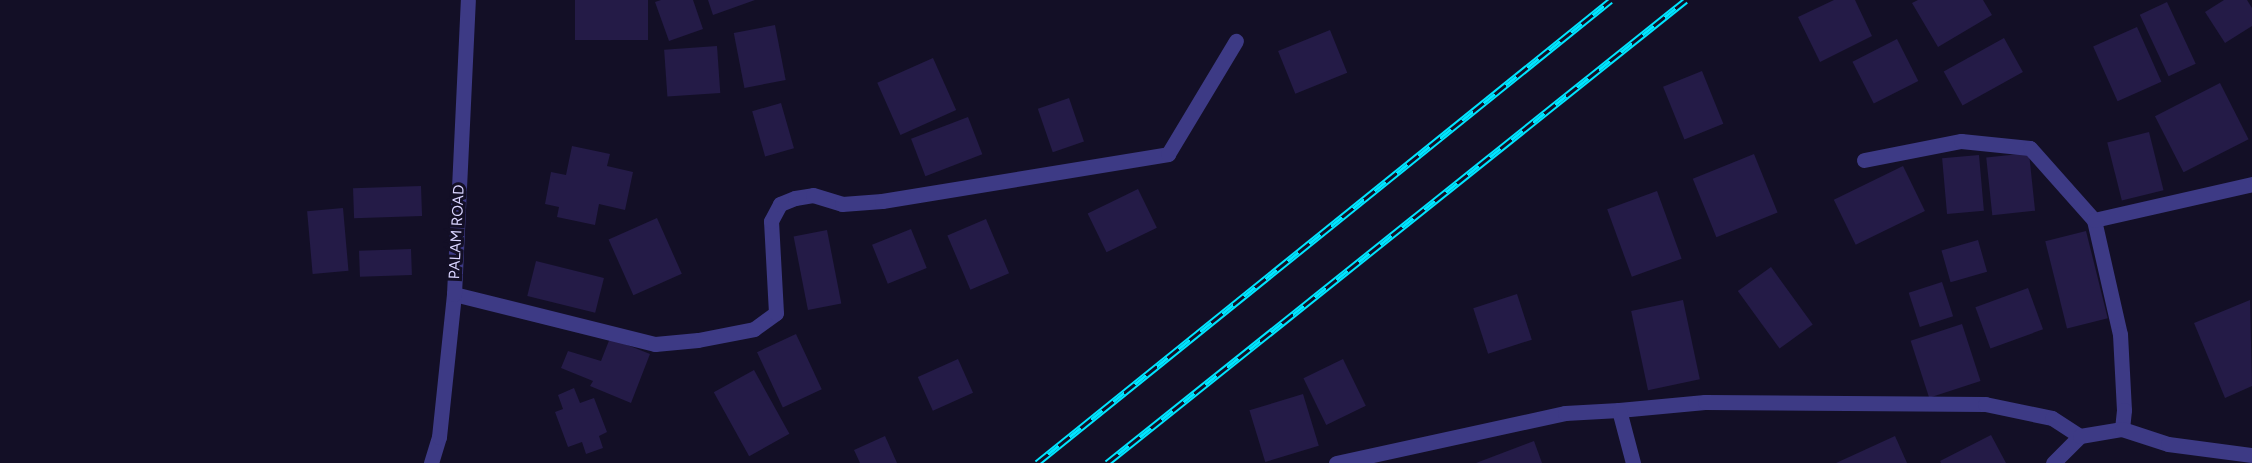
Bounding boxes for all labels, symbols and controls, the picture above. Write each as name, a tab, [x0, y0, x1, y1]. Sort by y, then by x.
street label: PALAM ROAD	[446, 184, 468, 280]

